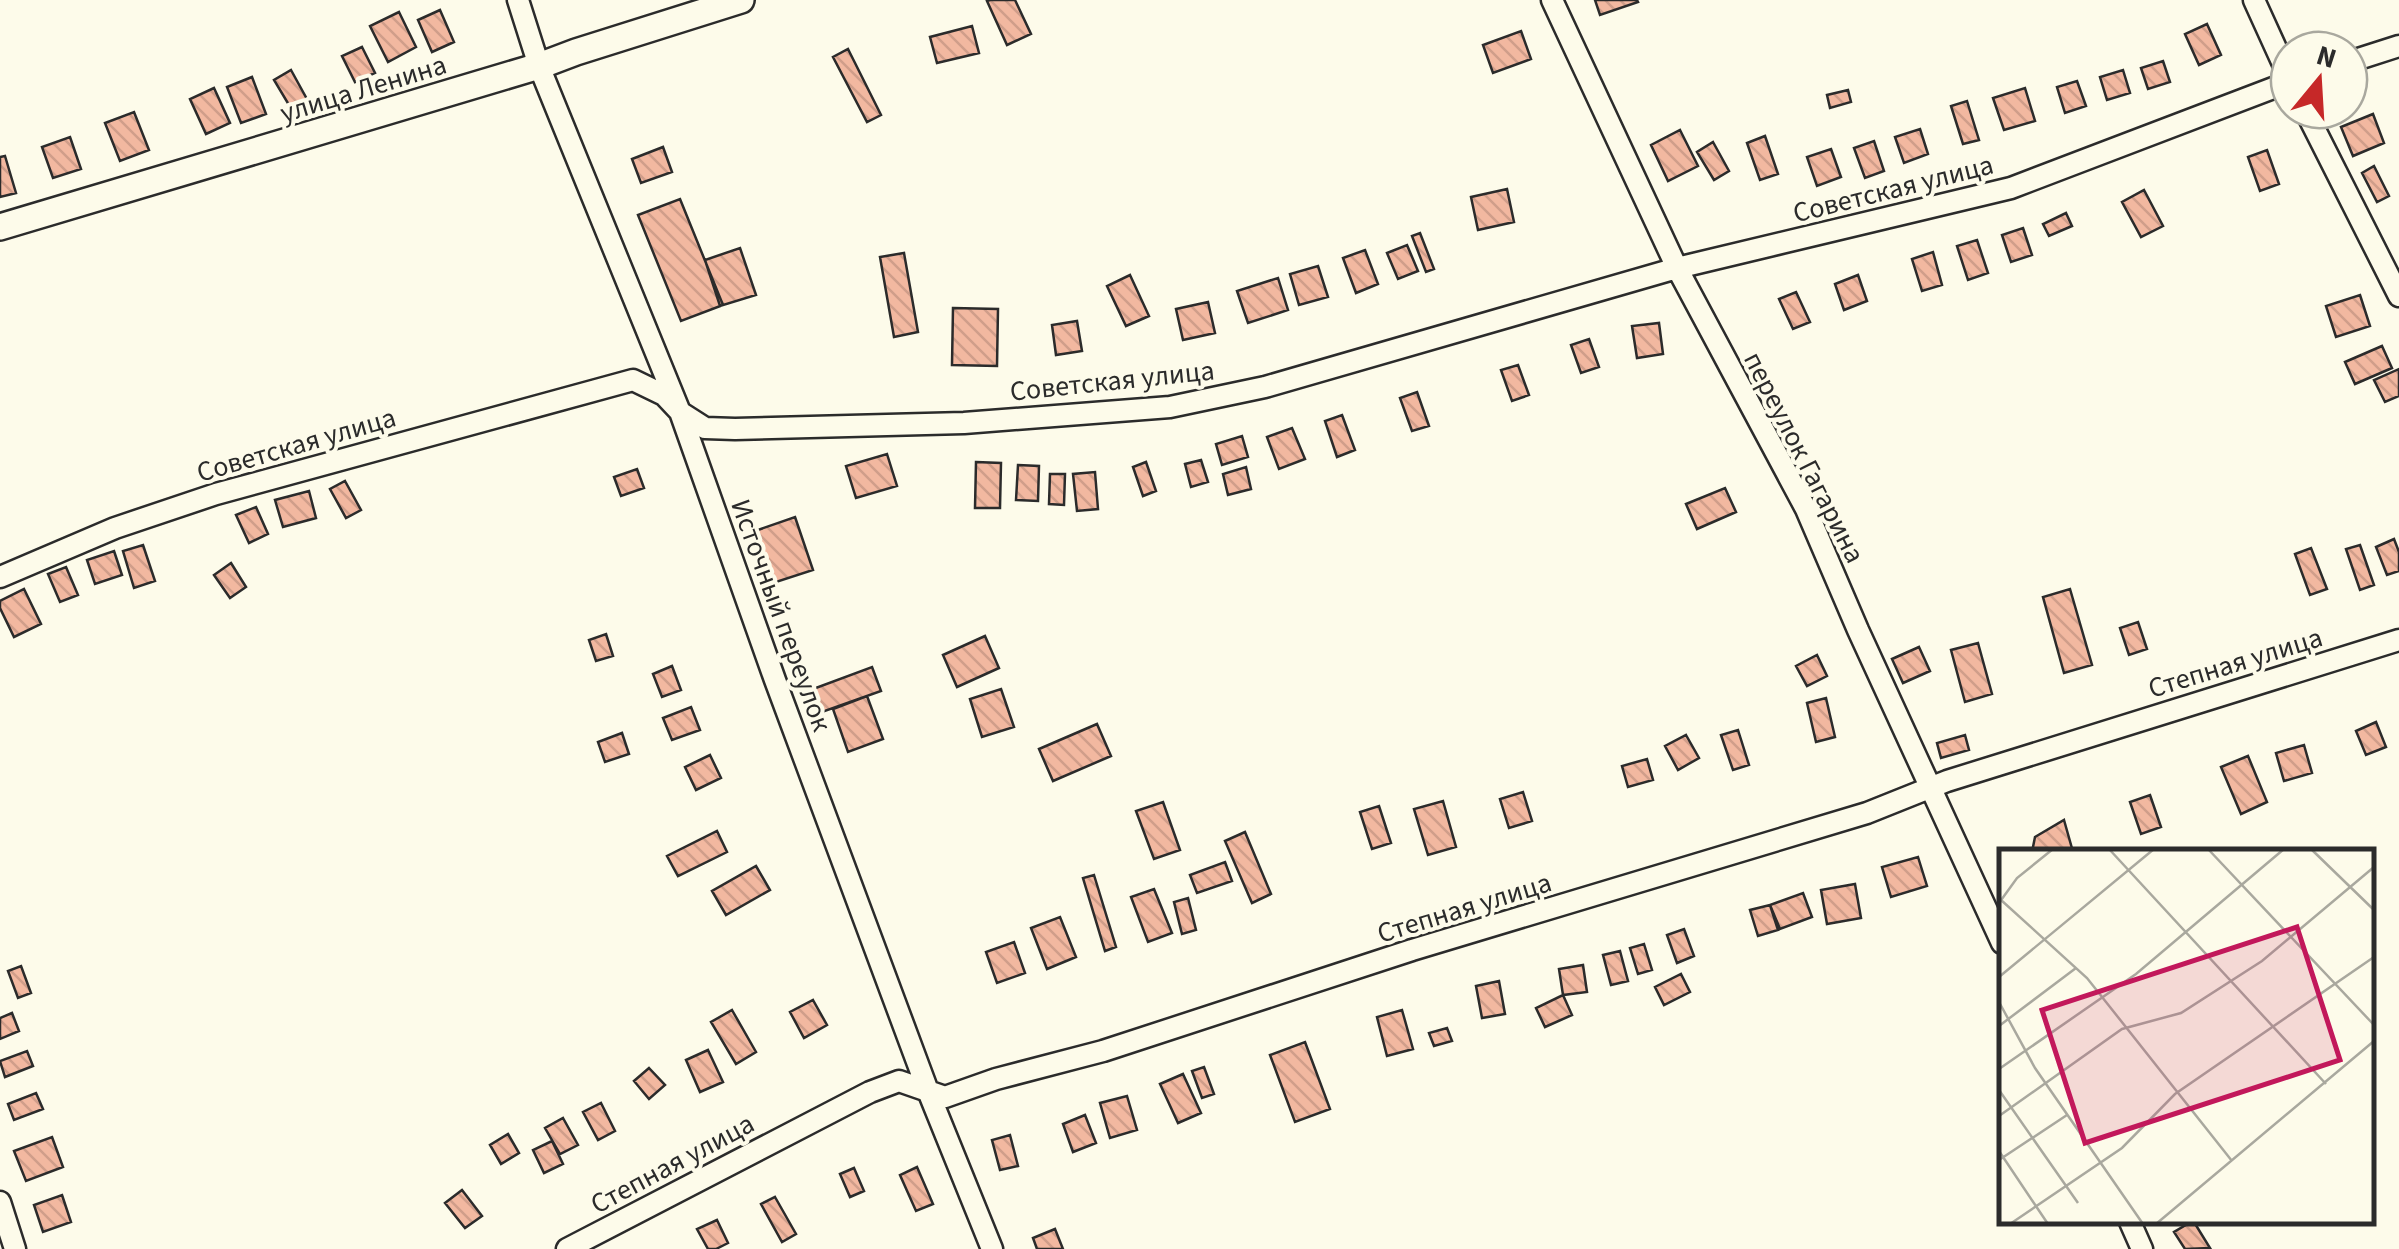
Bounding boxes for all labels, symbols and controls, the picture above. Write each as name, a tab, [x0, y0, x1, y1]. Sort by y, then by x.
north arrow	[2269, 30, 2369, 130]
text: N	[2311, 35, 2341, 79]
street label: улица Ленина	[275, 45, 451, 133]
street label: Советская улица	[1789, 145, 1998, 233]
street label: переулок Гагарина	[1733, 345, 1875, 570]
street label: Советская улица	[1008, 350, 1216, 412]
street label: Советская улица	[192, 397, 400, 492]
street label: Источный переулок	[720, 494, 842, 737]
street label: Степная улица	[2143, 617, 2327, 708]
inset map	[1999, 849, 2374, 1224]
street label: Степная улица	[1372, 862, 1556, 953]
street label: Степная улица	[583, 1104, 761, 1224]

